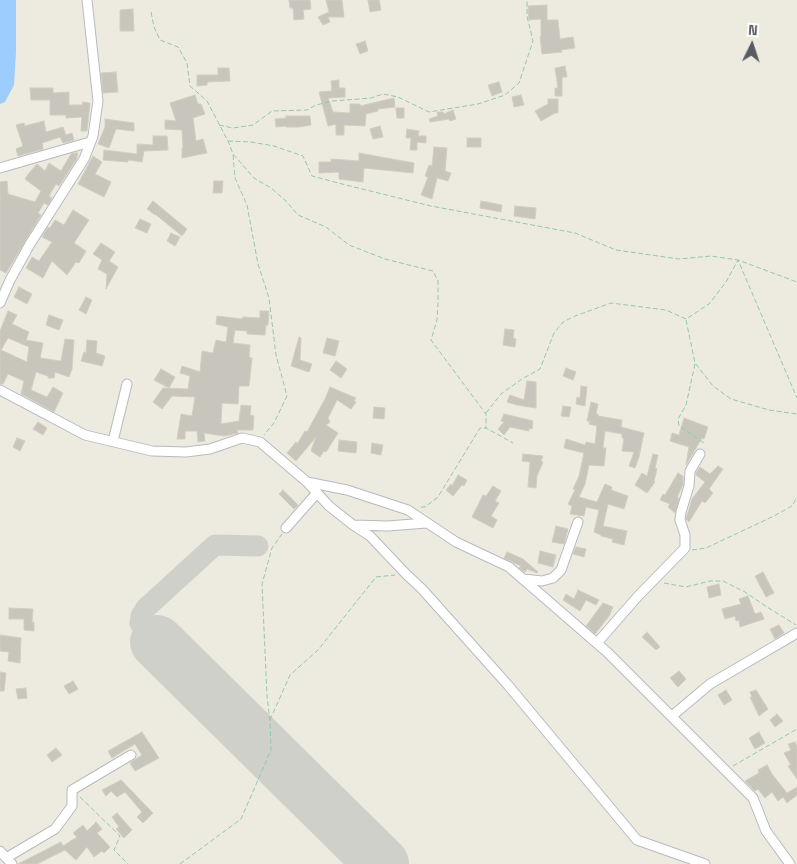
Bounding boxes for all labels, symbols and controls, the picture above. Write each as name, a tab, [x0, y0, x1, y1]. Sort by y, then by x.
north arrow	[727, 20, 777, 70]
text: N	[748, 21, 758, 39]

